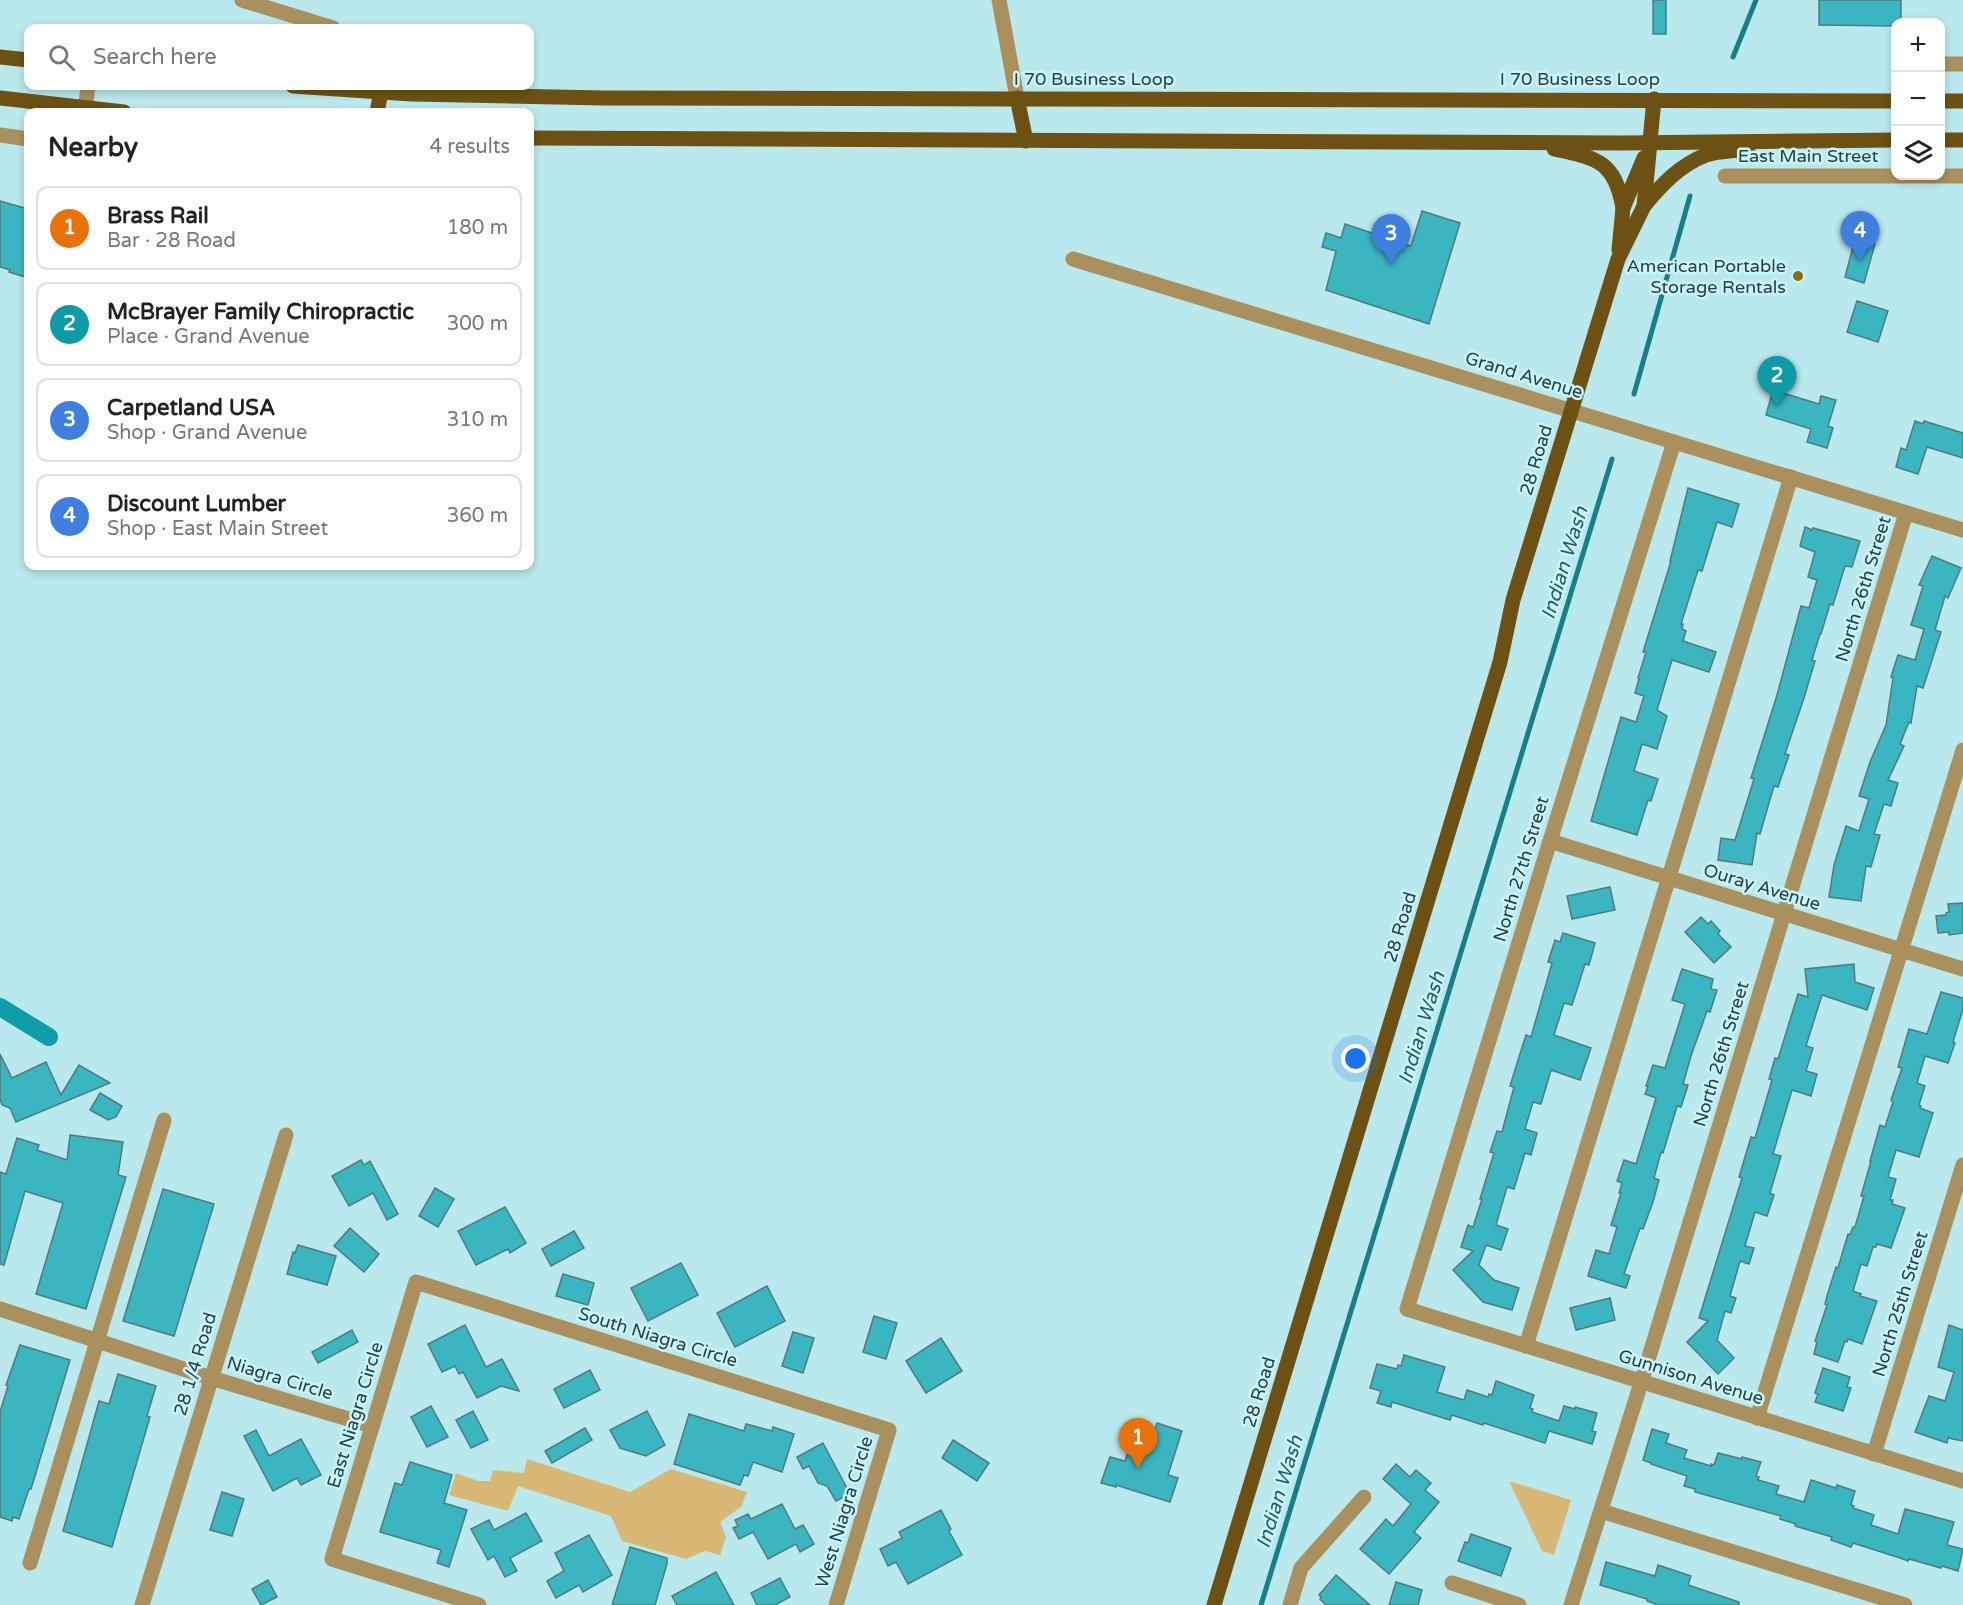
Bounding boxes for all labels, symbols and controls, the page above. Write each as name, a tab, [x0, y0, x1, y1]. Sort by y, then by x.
map controls	[1891, 18, 1945, 180]
button: +	[1891, 18, 1945, 72]
search box	[24, 24, 534, 90]
icon: search	[45, 41, 78, 74]
text: Search here	[93, 44, 217, 70]
street label: I 70 Business Loop	[1014, 68, 1174, 90]
street label: I 70 Business Loop	[1500, 68, 1660, 90]
button: −	[1891, 72, 1945, 126]
button: layers	[1891, 126, 1945, 180]
text: Nearby	[48, 132, 138, 163]
text: 4 results	[430, 135, 510, 159]
street label: East Main Street	[1738, 145, 1878, 167]
text: Brass Rail	[107, 203, 209, 229]
pin: 4	[1840, 212, 1880, 261]
pin: 3	[1372, 214, 1410, 264]
text: 1	[63, 216, 76, 240]
text: 180 m	[447, 216, 508, 240]
text: Bar · 28 Road	[107, 229, 236, 253]
place label: American Portable Storage Rentals	[1627, 255, 1786, 298]
marker: American Portable Storage Rentals	[1791, 269, 1805, 283]
text: McBrayer Family Chiropractic	[107, 299, 414, 325]
text: 2	[63, 312, 76, 336]
text: 300 m	[447, 312, 508, 336]
text: Place · Grand Avenue	[107, 325, 310, 349]
street label: Grand Avenue	[1462, 347, 1586, 403]
pin: 2	[1758, 356, 1796, 406]
text: Carpetland USA	[107, 395, 275, 421]
text: 3	[63, 408, 76, 432]
text: 310 m	[447, 408, 508, 432]
text: Shop · Grand Avenue	[107, 421, 307, 445]
street label: 28 Road	[1515, 422, 1557, 498]
text: Discount Lumber	[107, 491, 286, 517]
water label: Indian Wash	[1537, 503, 1594, 622]
text: 4	[63, 504, 76, 528]
text: 360 m	[447, 504, 508, 528]
street label: North 26th Street	[1830, 513, 1896, 664]
text: Shop · East Main Street	[107, 517, 328, 541]
street label: North 27th Street	[1488, 793, 1554, 944]
street label: Ouray Avenue	[1701, 859, 1823, 915]
street label: 28 Road	[1379, 889, 1421, 965]
water label: Indian Wash	[1394, 968, 1451, 1087]
street label: North 26th Street	[1688, 978, 1754, 1129]
your location	[1341, 1044, 1370, 1073]
street label: North 25th Street	[1867, 1228, 1933, 1379]
street label: South Niagra Circle	[576, 1302, 740, 1372]
street label: 28 1/4 Road	[169, 1310, 221, 1418]
street label: East Niagra Circle	[322, 1339, 388, 1491]
street label: Gunnison Avenue	[1616, 1344, 1766, 1410]
street label: Niagra Circle	[224, 1351, 336, 1405]
street label: 28 Road	[1238, 1354, 1280, 1430]
pin: 1	[1118, 1418, 1158, 1468]
water label: Indian Wash	[1252, 1432, 1309, 1551]
street label: West Niagra Circle	[810, 1433, 878, 1591]

